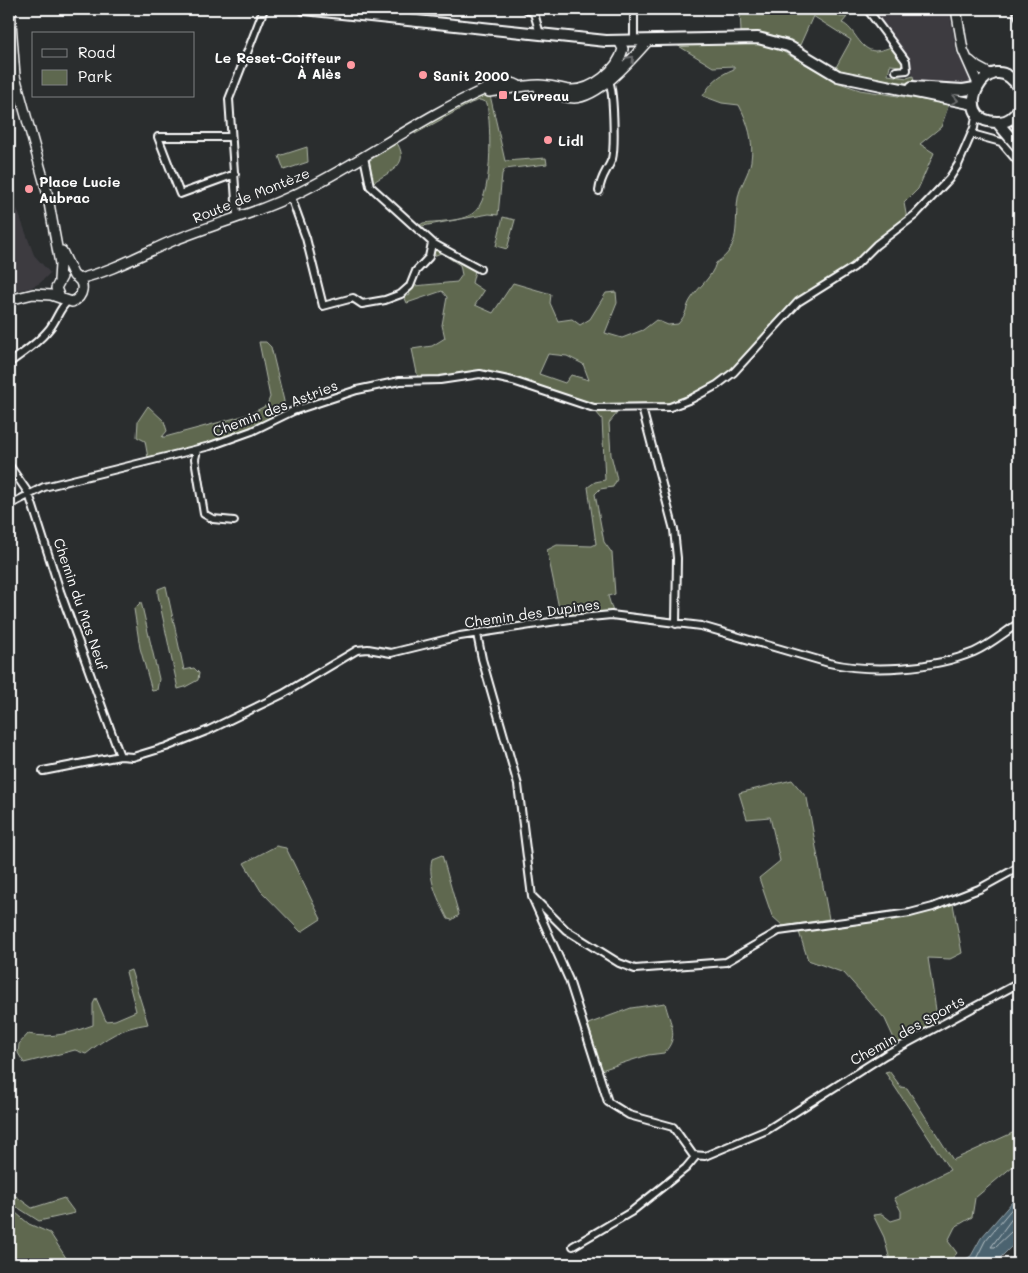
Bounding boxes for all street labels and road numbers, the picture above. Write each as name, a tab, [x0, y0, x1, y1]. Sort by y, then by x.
street label: Route de Montèze	[190, 163, 312, 227]
street label: Chemin des Astries	[210, 375, 340, 441]
street label: Chemin du Mas Neuf	[49, 535, 113, 673]
street label: Chemin des Dupines	[463, 594, 601, 632]
street label: Chemin des Sports	[846, 991, 968, 1069]

